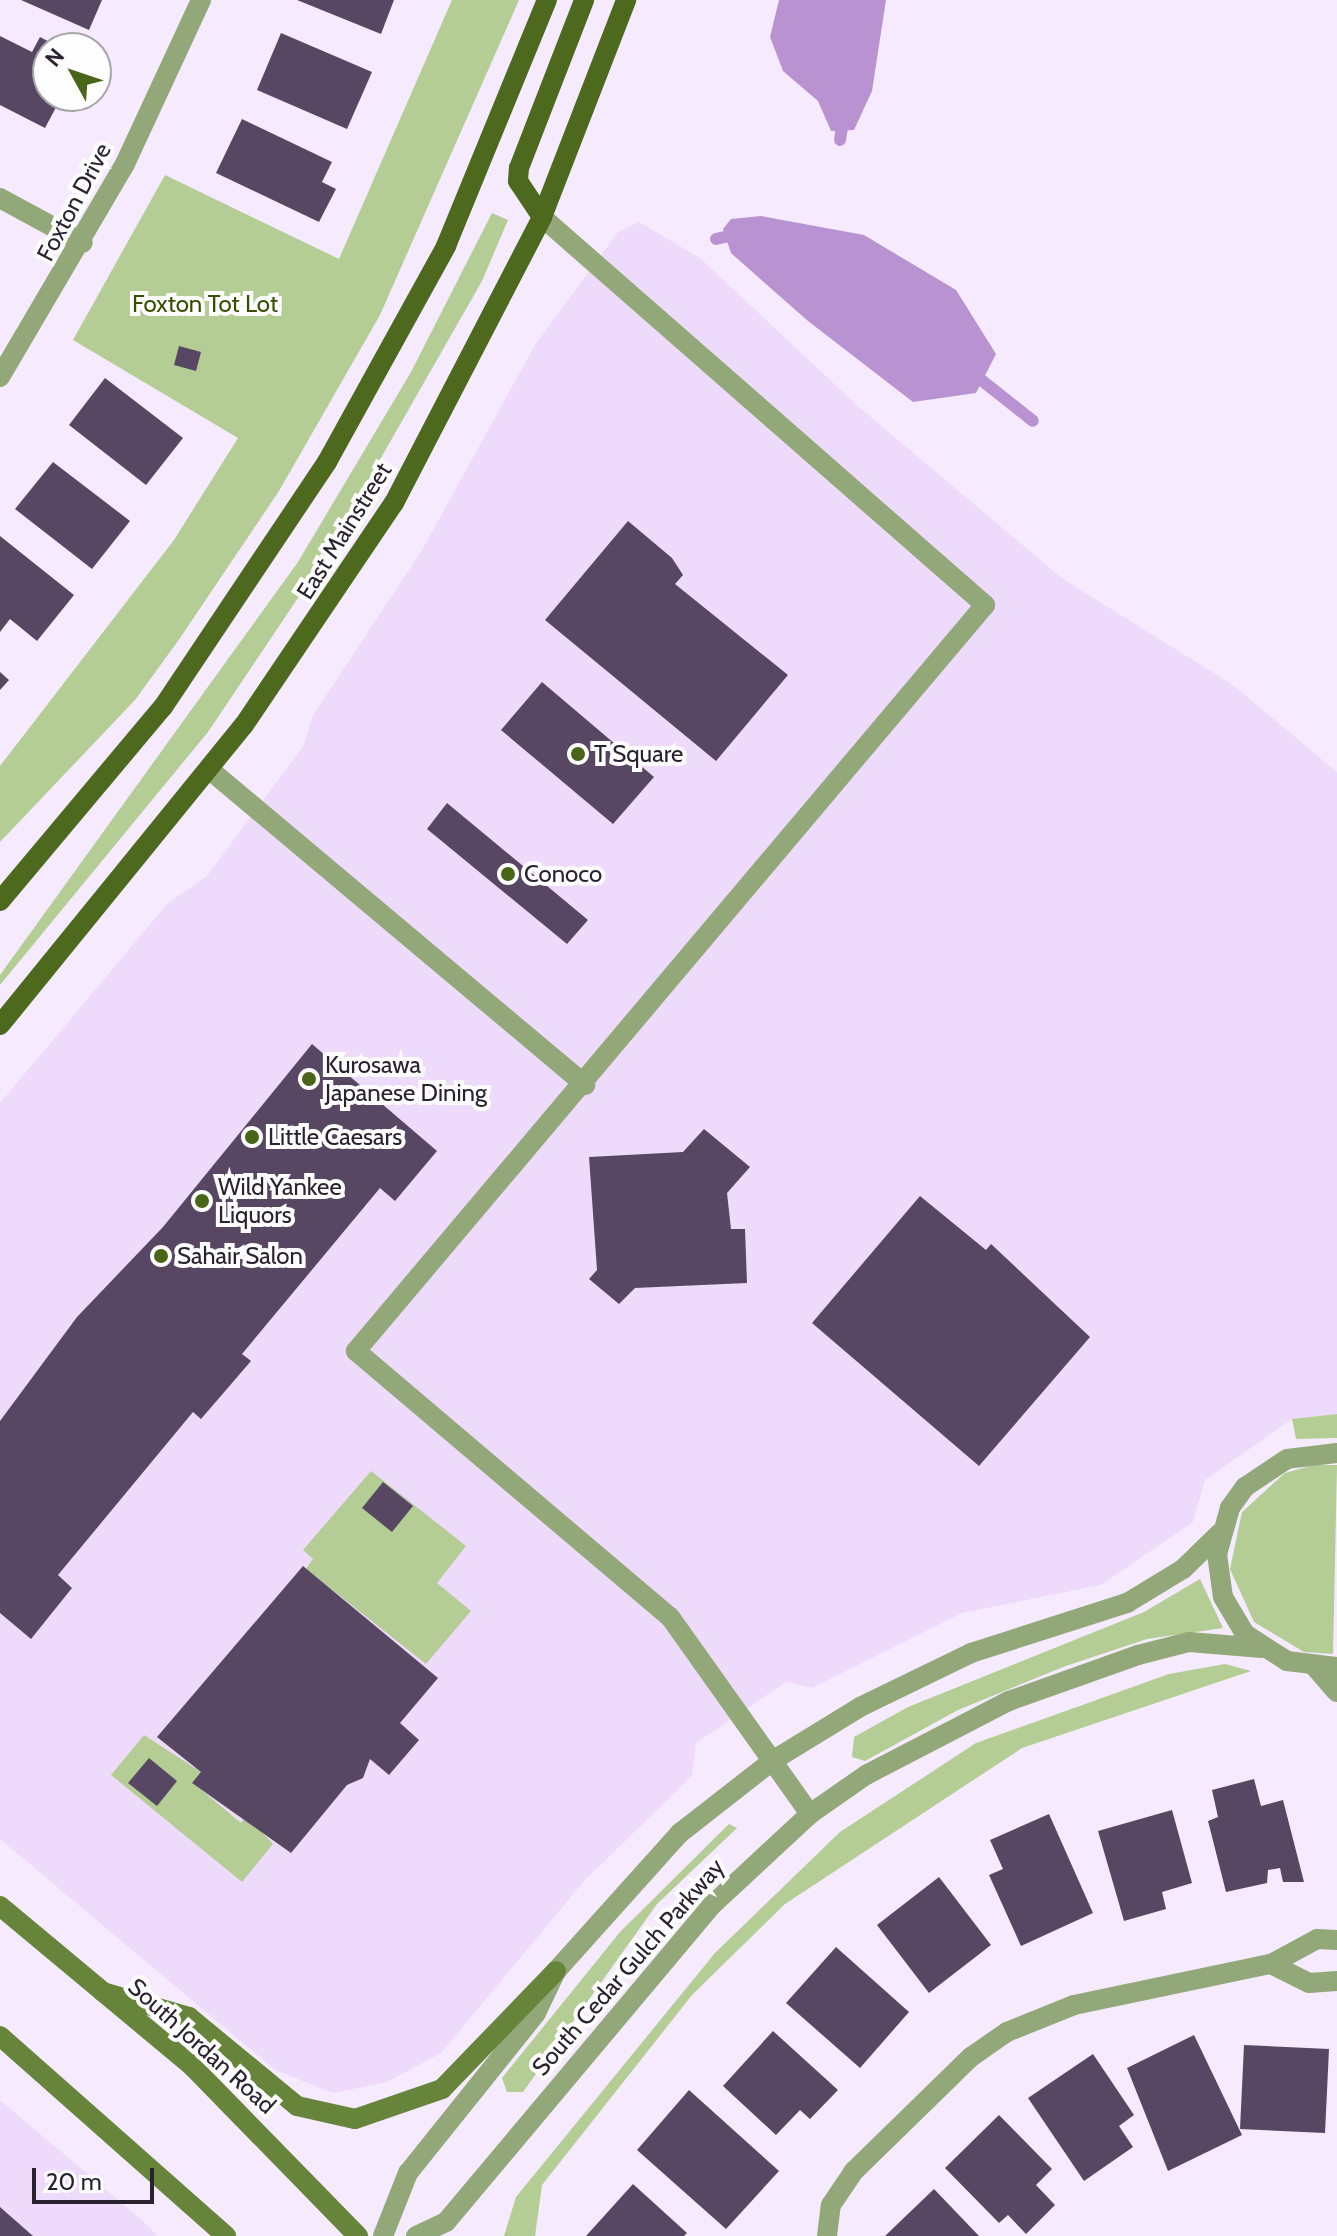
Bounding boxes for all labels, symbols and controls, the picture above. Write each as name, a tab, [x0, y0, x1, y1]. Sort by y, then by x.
north arrow	[32, 32, 112, 112]
text: N	[39, 43, 70, 72]
street label: Foxton Drive	[31, 138, 117, 266]
park label: Foxton Tot Lot	[132, 290, 278, 318]
street label: East Mainstreet	[291, 457, 397, 605]
place label: T Square	[594, 740, 683, 768]
marker: T Square	[569, 745, 587, 763]
place label: Conoco	[524, 860, 602, 888]
marker: Conoco	[499, 865, 517, 883]
place label: Kurosawa Japanese Dining	[325, 1051, 487, 1107]
marker: Kurosawa Japanese Dining	[300, 1070, 318, 1088]
place label: Little Caesars	[268, 1123, 402, 1151]
marker: Little Caesars	[243, 1128, 261, 1146]
place label: Wild Yankee Liquors	[218, 1173, 342, 1229]
marker: Wild Yankee Liquors	[193, 1192, 211, 1210]
place label: Sahair Salon	[177, 1242, 303, 1270]
marker: Sahair Salon	[152, 1247, 170, 1265]
street label: South Cedar Gulch Parkway	[526, 1853, 730, 2081]
street label: South Jordan Road	[122, 1972, 282, 2120]
scale bar	[36, 2152, 158, 2202]
text: 20 m	[46, 2167, 102, 2196]

